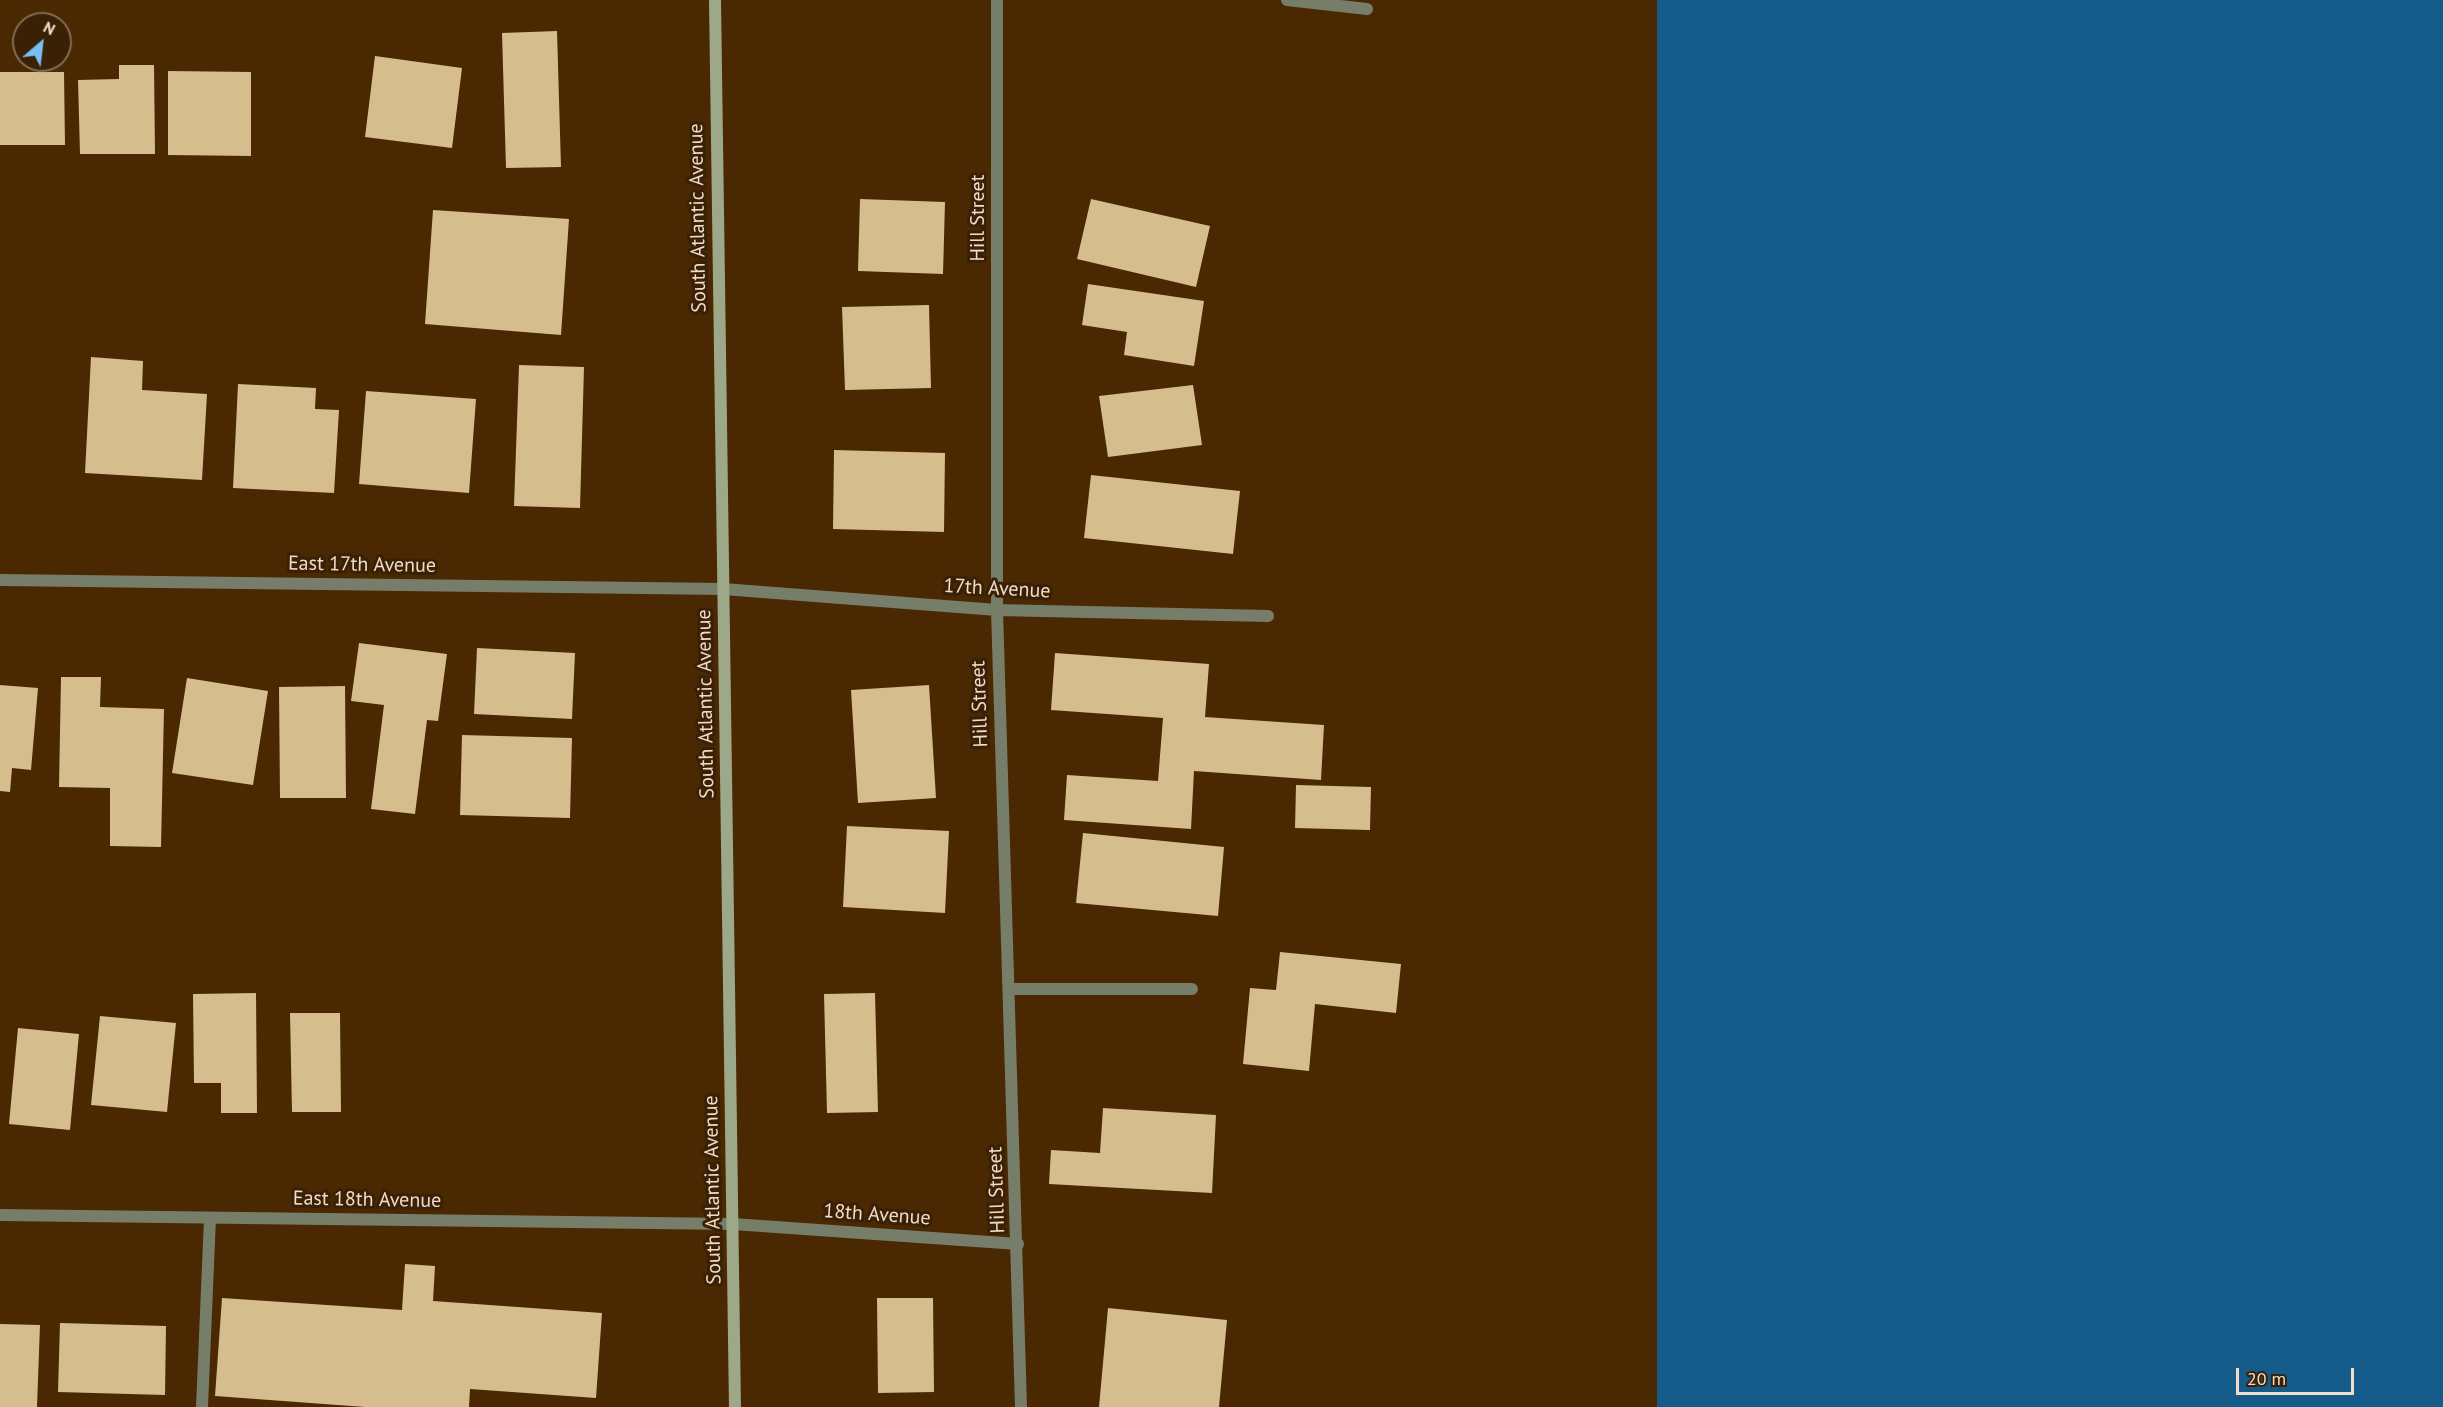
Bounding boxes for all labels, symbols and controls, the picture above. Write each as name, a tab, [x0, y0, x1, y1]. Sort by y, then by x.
north arrow	[12, 12, 72, 72]
text: N	[40, 17, 59, 39]
street label: South Atlantic Avenue	[684, 123, 712, 313]
street label: Hill Street	[966, 175, 990, 261]
street label: East 17th Avenue	[288, 552, 436, 578]
street label: 17th Avenue	[943, 574, 1051, 604]
street label: South Atlantic Avenue	[692, 609, 720, 799]
street label: Hill Street	[966, 660, 994, 748]
street label: South Atlantic Avenue	[699, 1095, 727, 1285]
street label: Hill Street	[983, 1146, 1011, 1234]
street label: East 18th Avenue	[293, 1187, 441, 1213]
street label: 18th Avenue	[823, 1199, 931, 1231]
scale bar	[2239, 1356, 2358, 1394]
text: 20 m	[2247, 1367, 2286, 1390]

